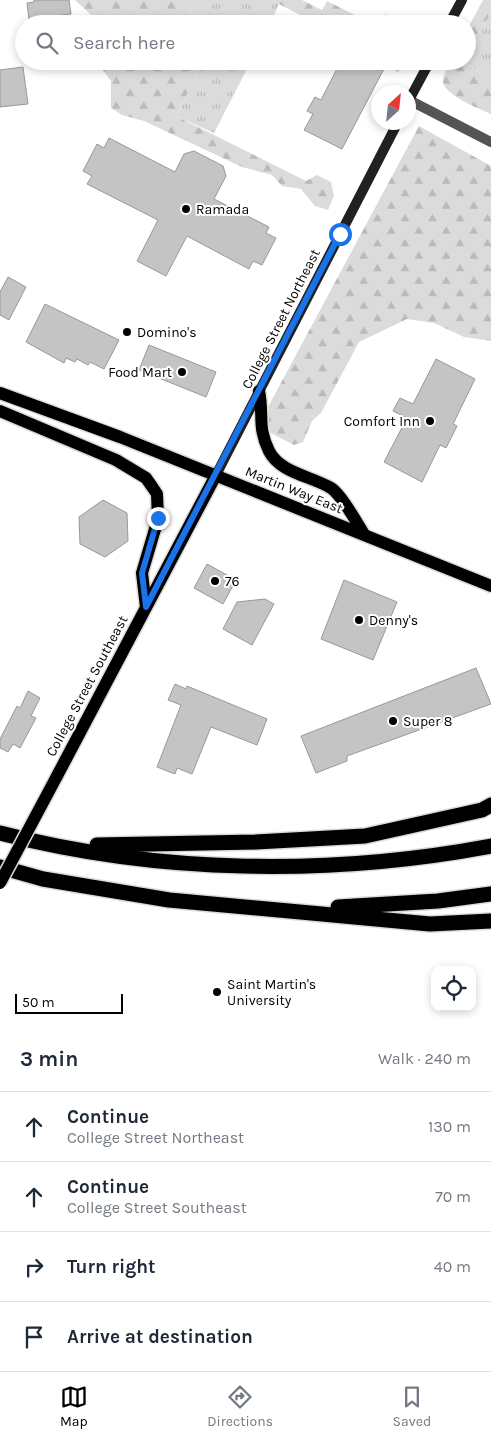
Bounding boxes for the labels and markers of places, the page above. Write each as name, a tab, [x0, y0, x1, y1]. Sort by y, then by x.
place label: Ramada	[196, 201, 249, 218]
marker: Ramada	[180, 203, 192, 215]
place label: Domino's	[137, 324, 197, 341]
marker: Domino's	[121, 326, 133, 338]
place label: Food Mart	[108, 364, 172, 381]
marker: Food Mart	[176, 366, 188, 378]
place label: Comfort Inn	[344, 413, 420, 430]
marker: Comfort Inn	[424, 415, 436, 427]
place label: 76	[225, 573, 240, 590]
marker: 76	[209, 575, 221, 587]
place label: Denny's	[369, 612, 418, 629]
marker: Denny's	[353, 614, 365, 626]
place label: Super 8	[403, 713, 452, 730]
marker: Super 8	[387, 715, 399, 727]
place label: Saint Martin's University	[227, 976, 316, 1009]
marker: Saint Martin's University	[211, 986, 223, 998]

